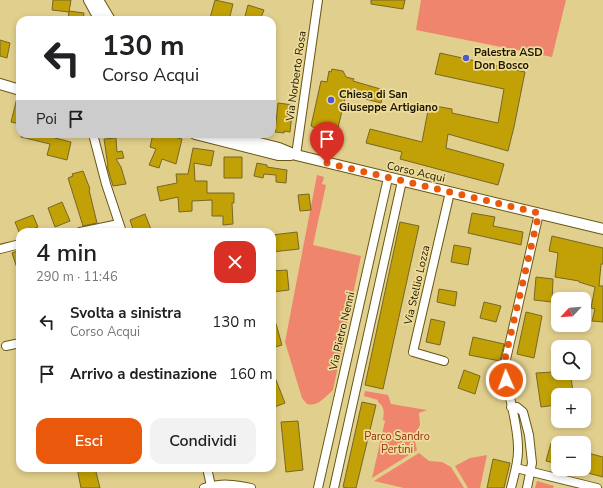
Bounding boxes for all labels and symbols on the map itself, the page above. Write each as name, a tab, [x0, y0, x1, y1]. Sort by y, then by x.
street label: Via Norberto Rosa	[282, 30, 310, 123]
place label: Palestra ASD Don Bosco	[474, 45, 543, 73]
marker: Palestra ASD Don Bosco	[461, 53, 471, 63]
place label: Chiesa di San Giuseppe Artigiano	[339, 87, 438, 115]
marker: Chiesa di San Giuseppe Artigiano	[326, 95, 336, 105]
pin	[310, 122, 344, 163]
street label: Corso Acqui	[385, 158, 447, 186]
street label: Via Stellio Lozza	[400, 244, 433, 327]
street label: Via Pietro Nenni	[325, 290, 358, 373]
north arrow	[551, 292, 591, 332]
position arrow	[485, 359, 527, 401]
park label: Parco Sandro Pertini	[364, 429, 430, 457]

